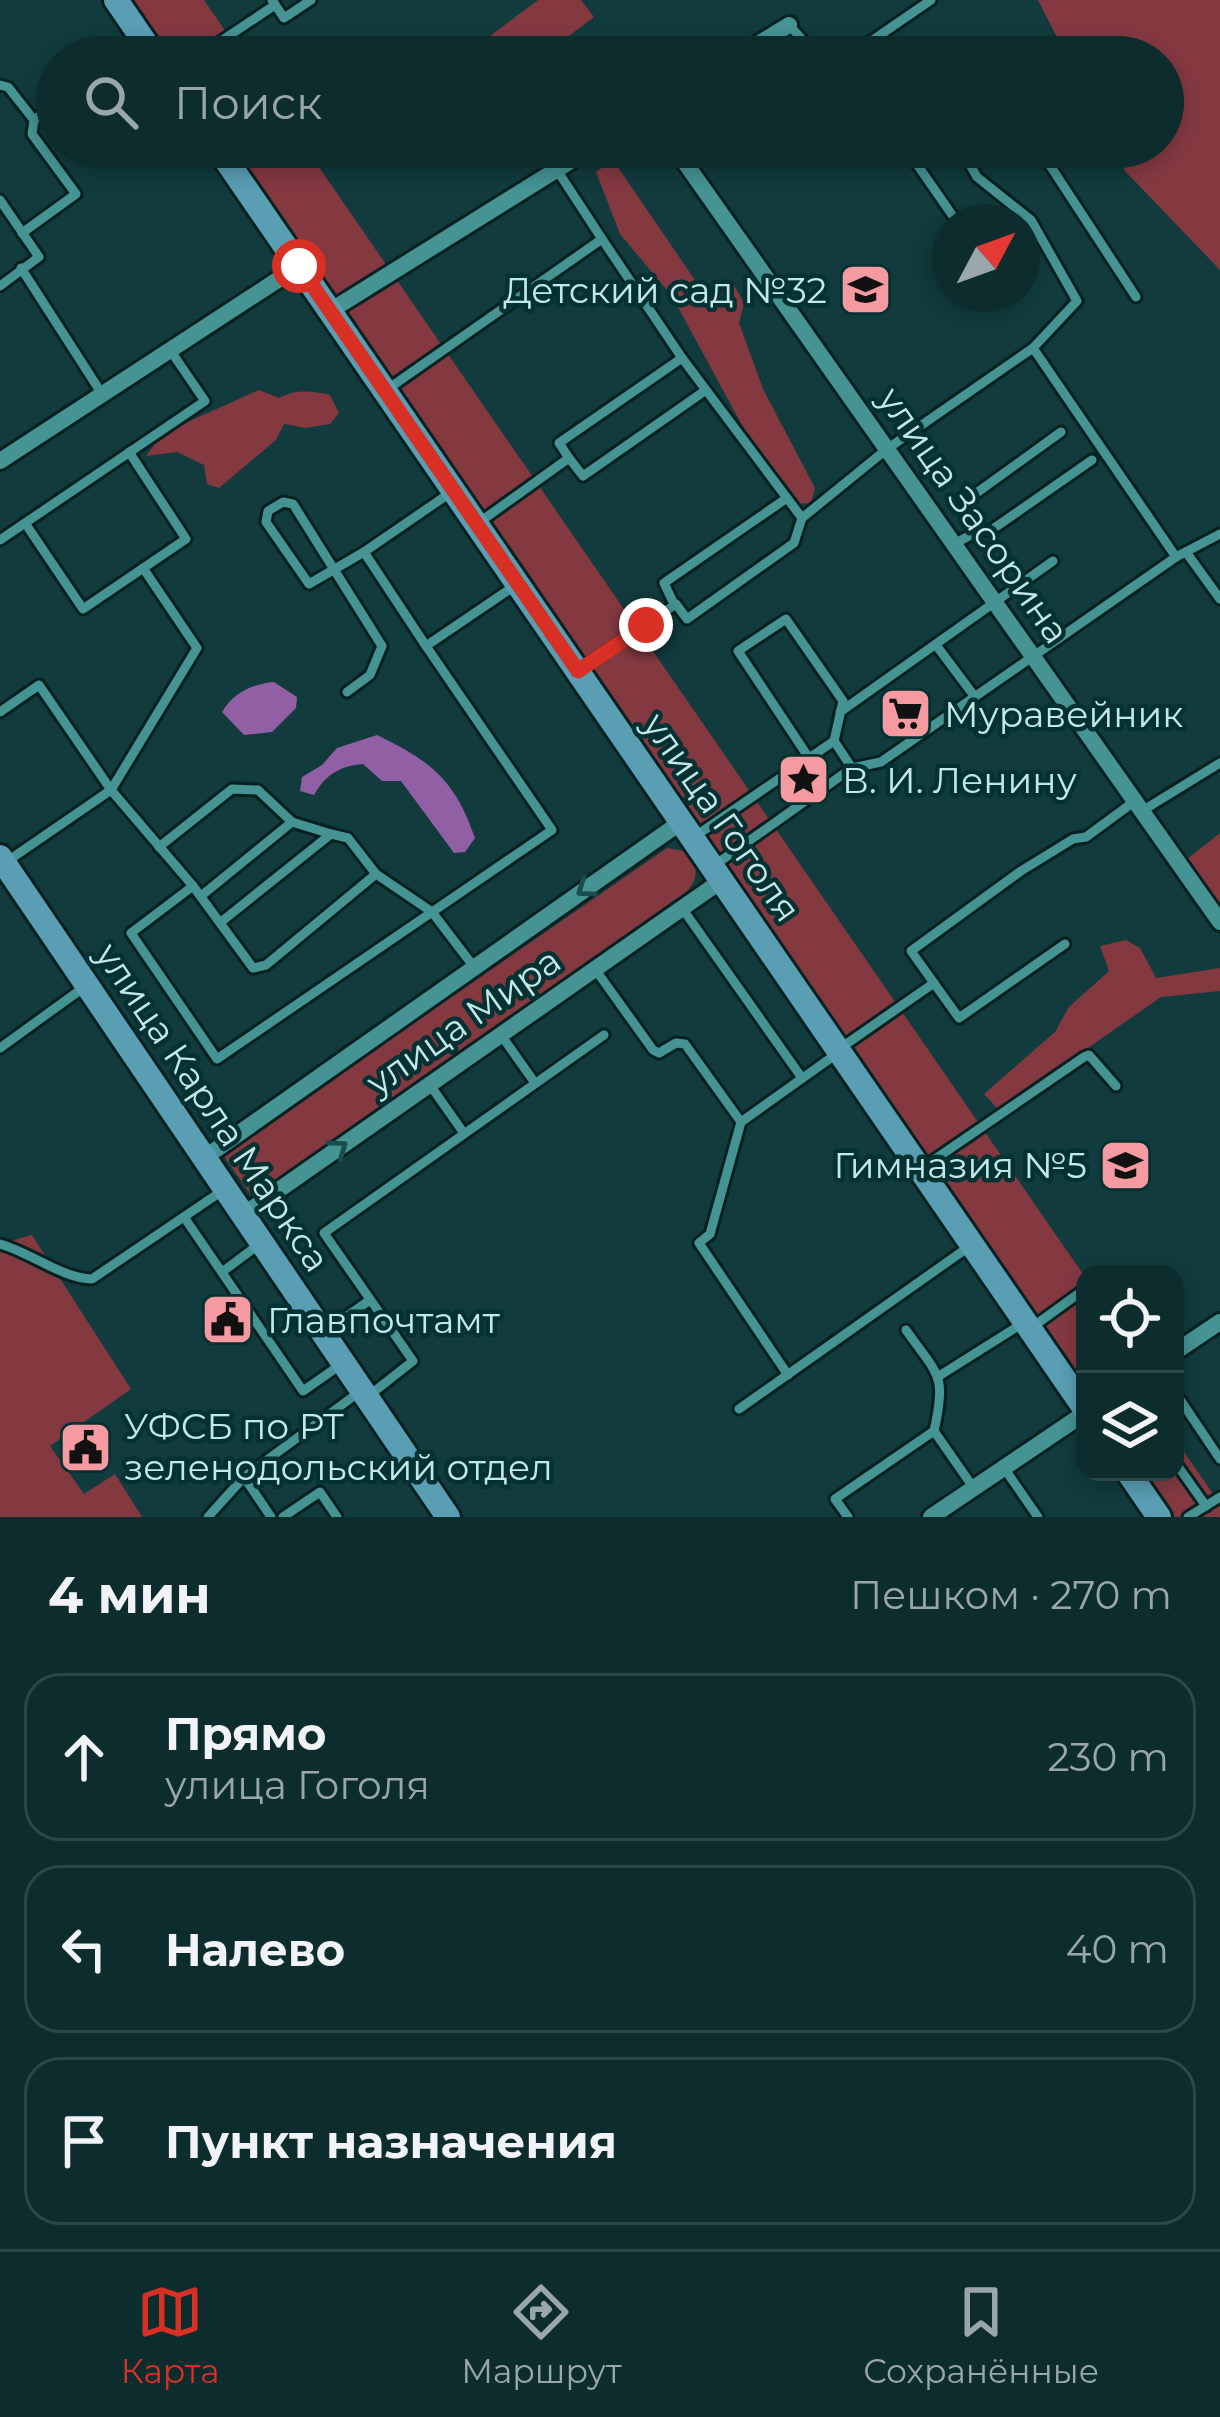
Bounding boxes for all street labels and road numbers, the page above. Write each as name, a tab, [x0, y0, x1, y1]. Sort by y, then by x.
street label: улица Засорина	[869, 378, 1079, 652]
street label: улица Гоголя	[633, 703, 810, 930]
street label: улица Карла Маркса	[86, 933, 339, 1280]
street label: улица Мира	[357, 938, 569, 1105]

